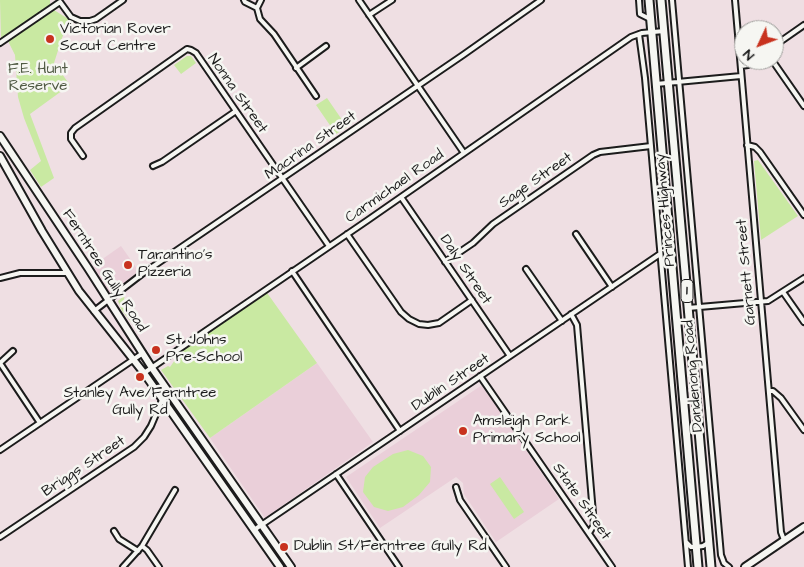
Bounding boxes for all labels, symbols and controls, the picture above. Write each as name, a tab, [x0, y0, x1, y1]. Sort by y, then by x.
north arrow	[734, 20, 784, 70]
place label: Victorian Rover Scout Centre	[60, 21, 171, 56]
marker: Victorian Rover Scout Centre	[44, 33, 56, 45]
text: N	[738, 45, 759, 65]
street label: Nonna Street	[203, 51, 271, 137]
park label: F.E. Hunt Reserve	[8, 61, 68, 96]
street label: Macrina Street	[262, 108, 360, 184]
street label: Carmichael Road	[342, 146, 448, 228]
street label: Sage Street	[496, 149, 576, 213]
street label: Princes Highway	[652, 153, 680, 267]
street label: Ferntree Gully Road	[58, 206, 150, 336]
street label: Garnett Street	[733, 218, 761, 326]
street label: Daly Street	[435, 232, 495, 308]
place label: Tarantino's Pizzeria	[138, 247, 213, 282]
marker: Tarantino's Pizzeria	[122, 259, 134, 271]
road number: 1	[681, 280, 693, 302]
street label: Dandenong Road	[680, 319, 708, 433]
place label: St Johns Pre-School	[166, 332, 242, 367]
marker: St Johns Pre-School	[150, 344, 162, 356]
street label: Dublin Street	[409, 350, 493, 416]
marker: Stanley Ave/Ferntree Gully Rd	[134, 371, 146, 383]
place label: Stanley Ave/Ferntree Gully Rd	[64, 385, 216, 420]
place label: Amsleigh Park Primary School	[473, 413, 581, 448]
marker: Amsleigh Park Primary School	[457, 425, 469, 437]
street label: Briggs Street	[39, 433, 129, 501]
street label: State Street	[548, 460, 614, 544]
place label: Dublin St/Ferntree Gully Rd	[294, 538, 487, 556]
marker: Dublin St/Ferntree Gully Rd	[278, 541, 290, 553]

